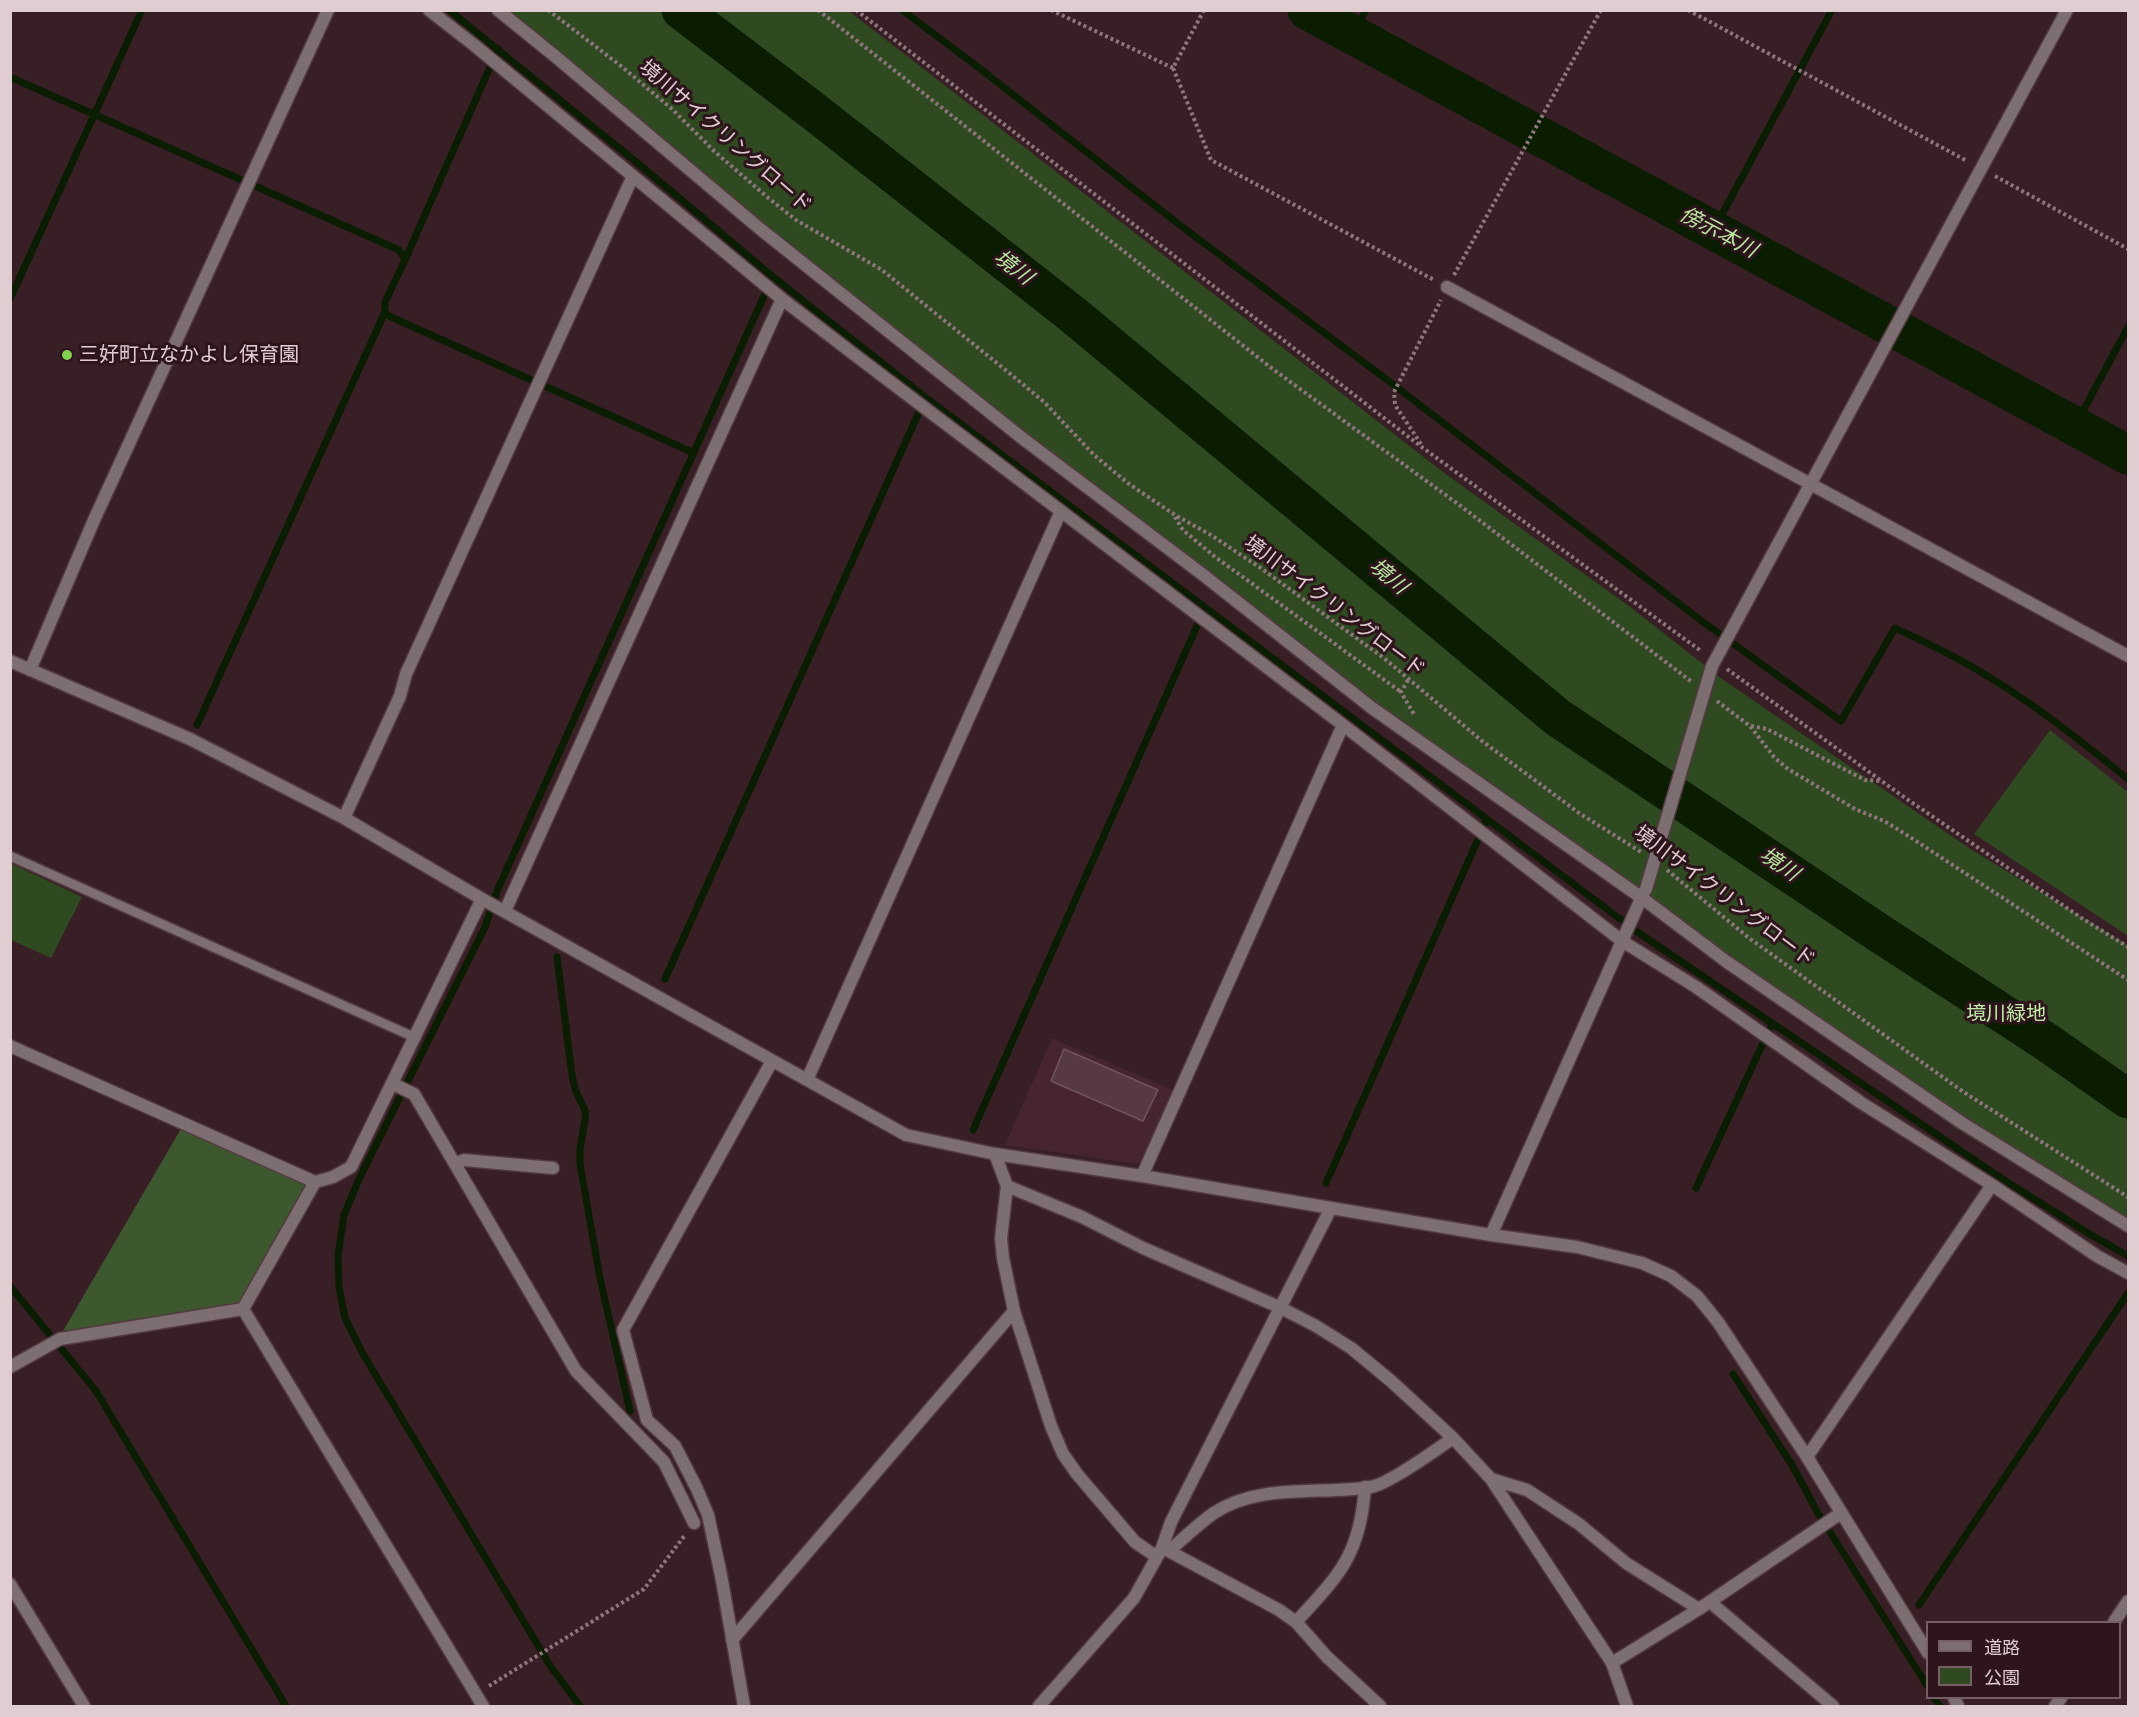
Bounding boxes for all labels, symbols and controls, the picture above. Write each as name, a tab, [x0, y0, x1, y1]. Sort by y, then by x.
street label: 境川サイクリングロード	[634, 56, 816, 218]
water label: 傍示本川	[1675, 202, 1761, 264]
water label: 境川	[989, 245, 1037, 291]
place label: 三好町立なかよし保育園	[79, 343, 299, 367]
marker: 三好町立なかよし保育園	[60, 348, 74, 362]
street label: 境川サイクリングロード	[1239, 531, 1429, 683]
water label: 境川	[1364, 554, 1412, 600]
street label: 境川サイクリングロード	[1629, 821, 1819, 973]
water label: 境川	[1755, 843, 1803, 887]
park label: 境川緑地	[1966, 1002, 2046, 1026]
legend	[1926, 1621, 2121, 1699]
text: 道路	[1984, 1638, 2020, 1658]
text: 公園	[1984, 1668, 2020, 1688]

